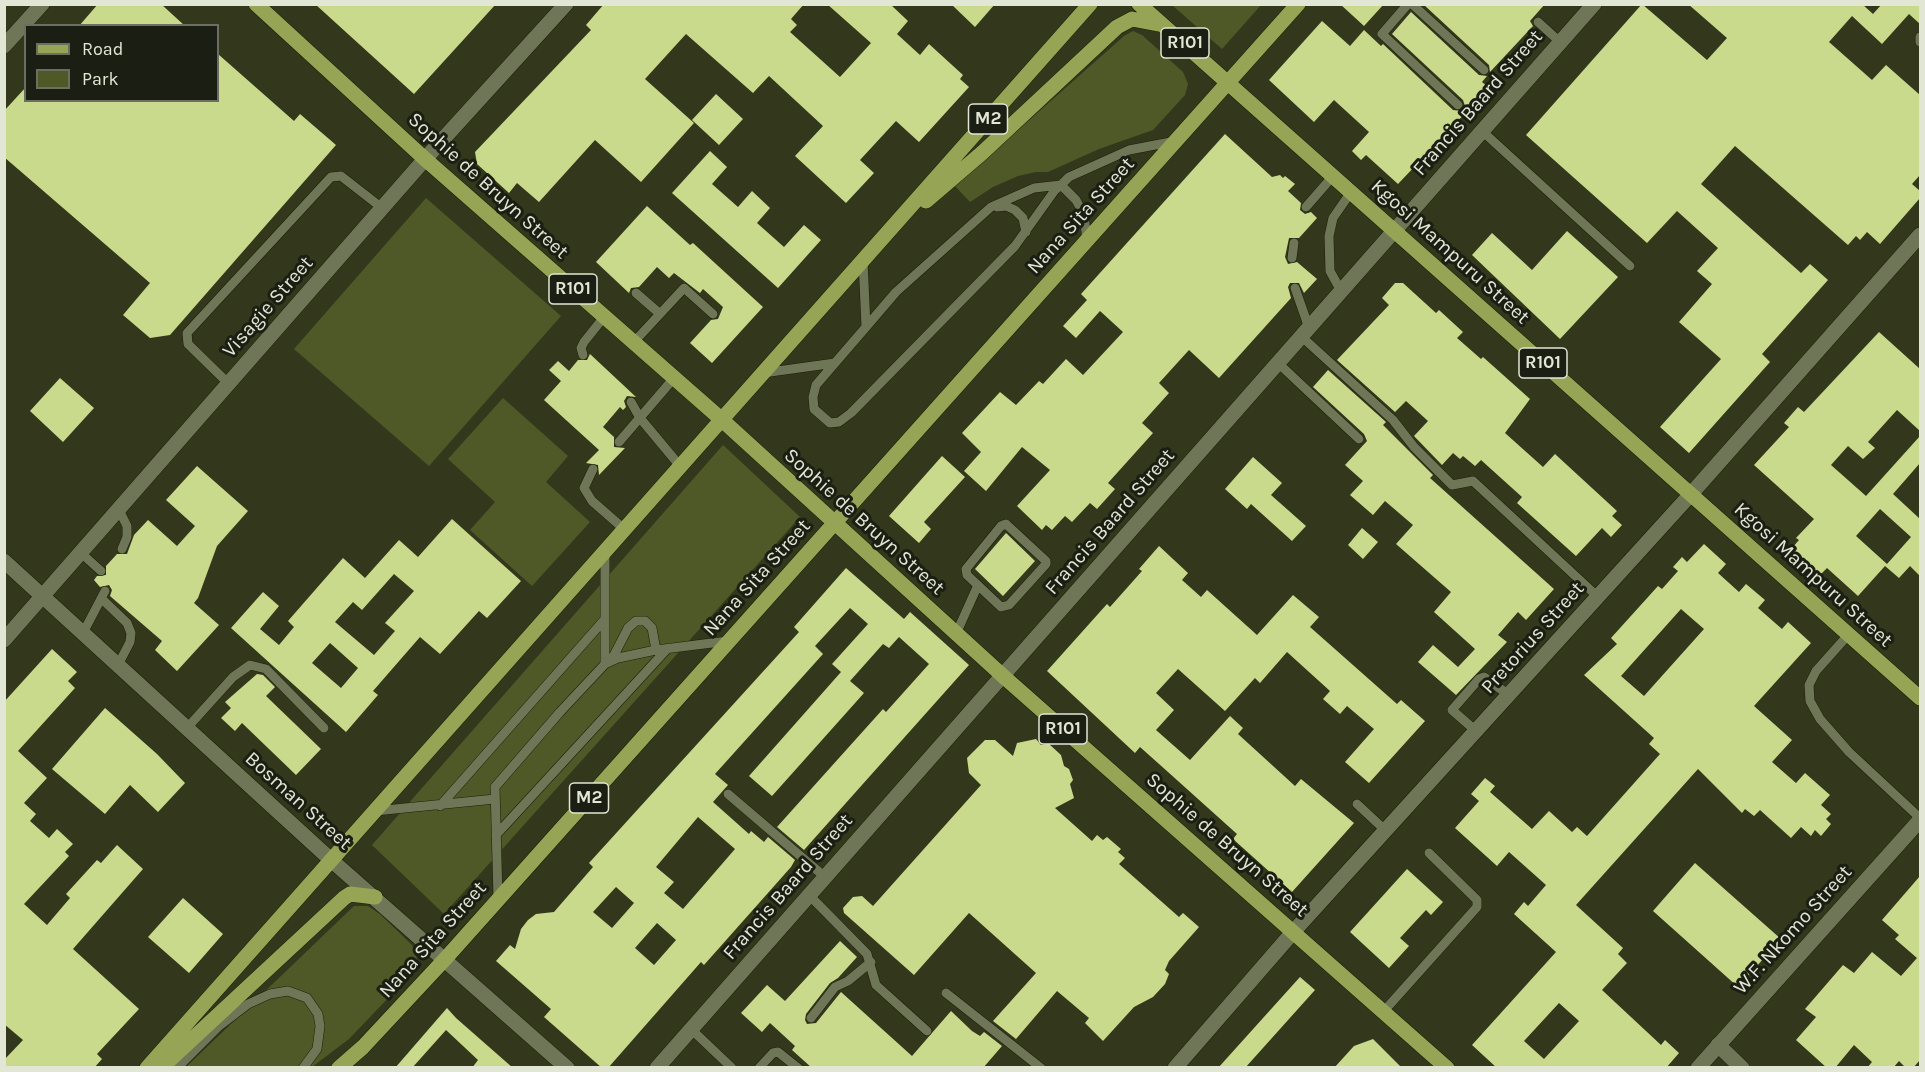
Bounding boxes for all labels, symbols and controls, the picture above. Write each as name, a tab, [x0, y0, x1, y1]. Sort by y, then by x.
legend	[24, 24, 219, 102]
street label: Francis Baard Street	[1408, 25, 1548, 181]
road number: R101	[1161, 28, 1209, 58]
text: Road	[82, 38, 123, 60]
text: Park	[82, 68, 119, 90]
road number: M2	[968, 104, 1008, 134]
street label: Sophie de Bruyn Street	[403, 108, 573, 264]
street label: Nana Sita Street	[1022, 153, 1140, 279]
street label: Kgosi Mampuru Street	[1366, 174, 1534, 330]
street label: Visagie Street	[218, 252, 318, 362]
road number: R101	[549, 274, 597, 304]
road number: R101	[1519, 348, 1567, 378]
street label: Sophie de Bruyn Street	[779, 444, 949, 600]
street label: Francis Baard Street	[1040, 444, 1180, 600]
street label: Kgosi Mampuru Street	[1729, 497, 1897, 653]
street label: Nana Sita Street	[698, 515, 816, 641]
street label: Pretorius Street	[1476, 577, 1590, 699]
road number: R101	[1039, 714, 1087, 744]
street label: Bosman Street	[240, 747, 356, 855]
street label: Sophie de Bruyn Street	[1141, 768, 1313, 922]
road number: M2	[570, 783, 608, 813]
street label: Francis Baard Street	[718, 809, 858, 965]
street label: W.F. Nkomo Street	[1729, 861, 1857, 999]
street label: Nana Sita Street	[374, 877, 492, 1003]

